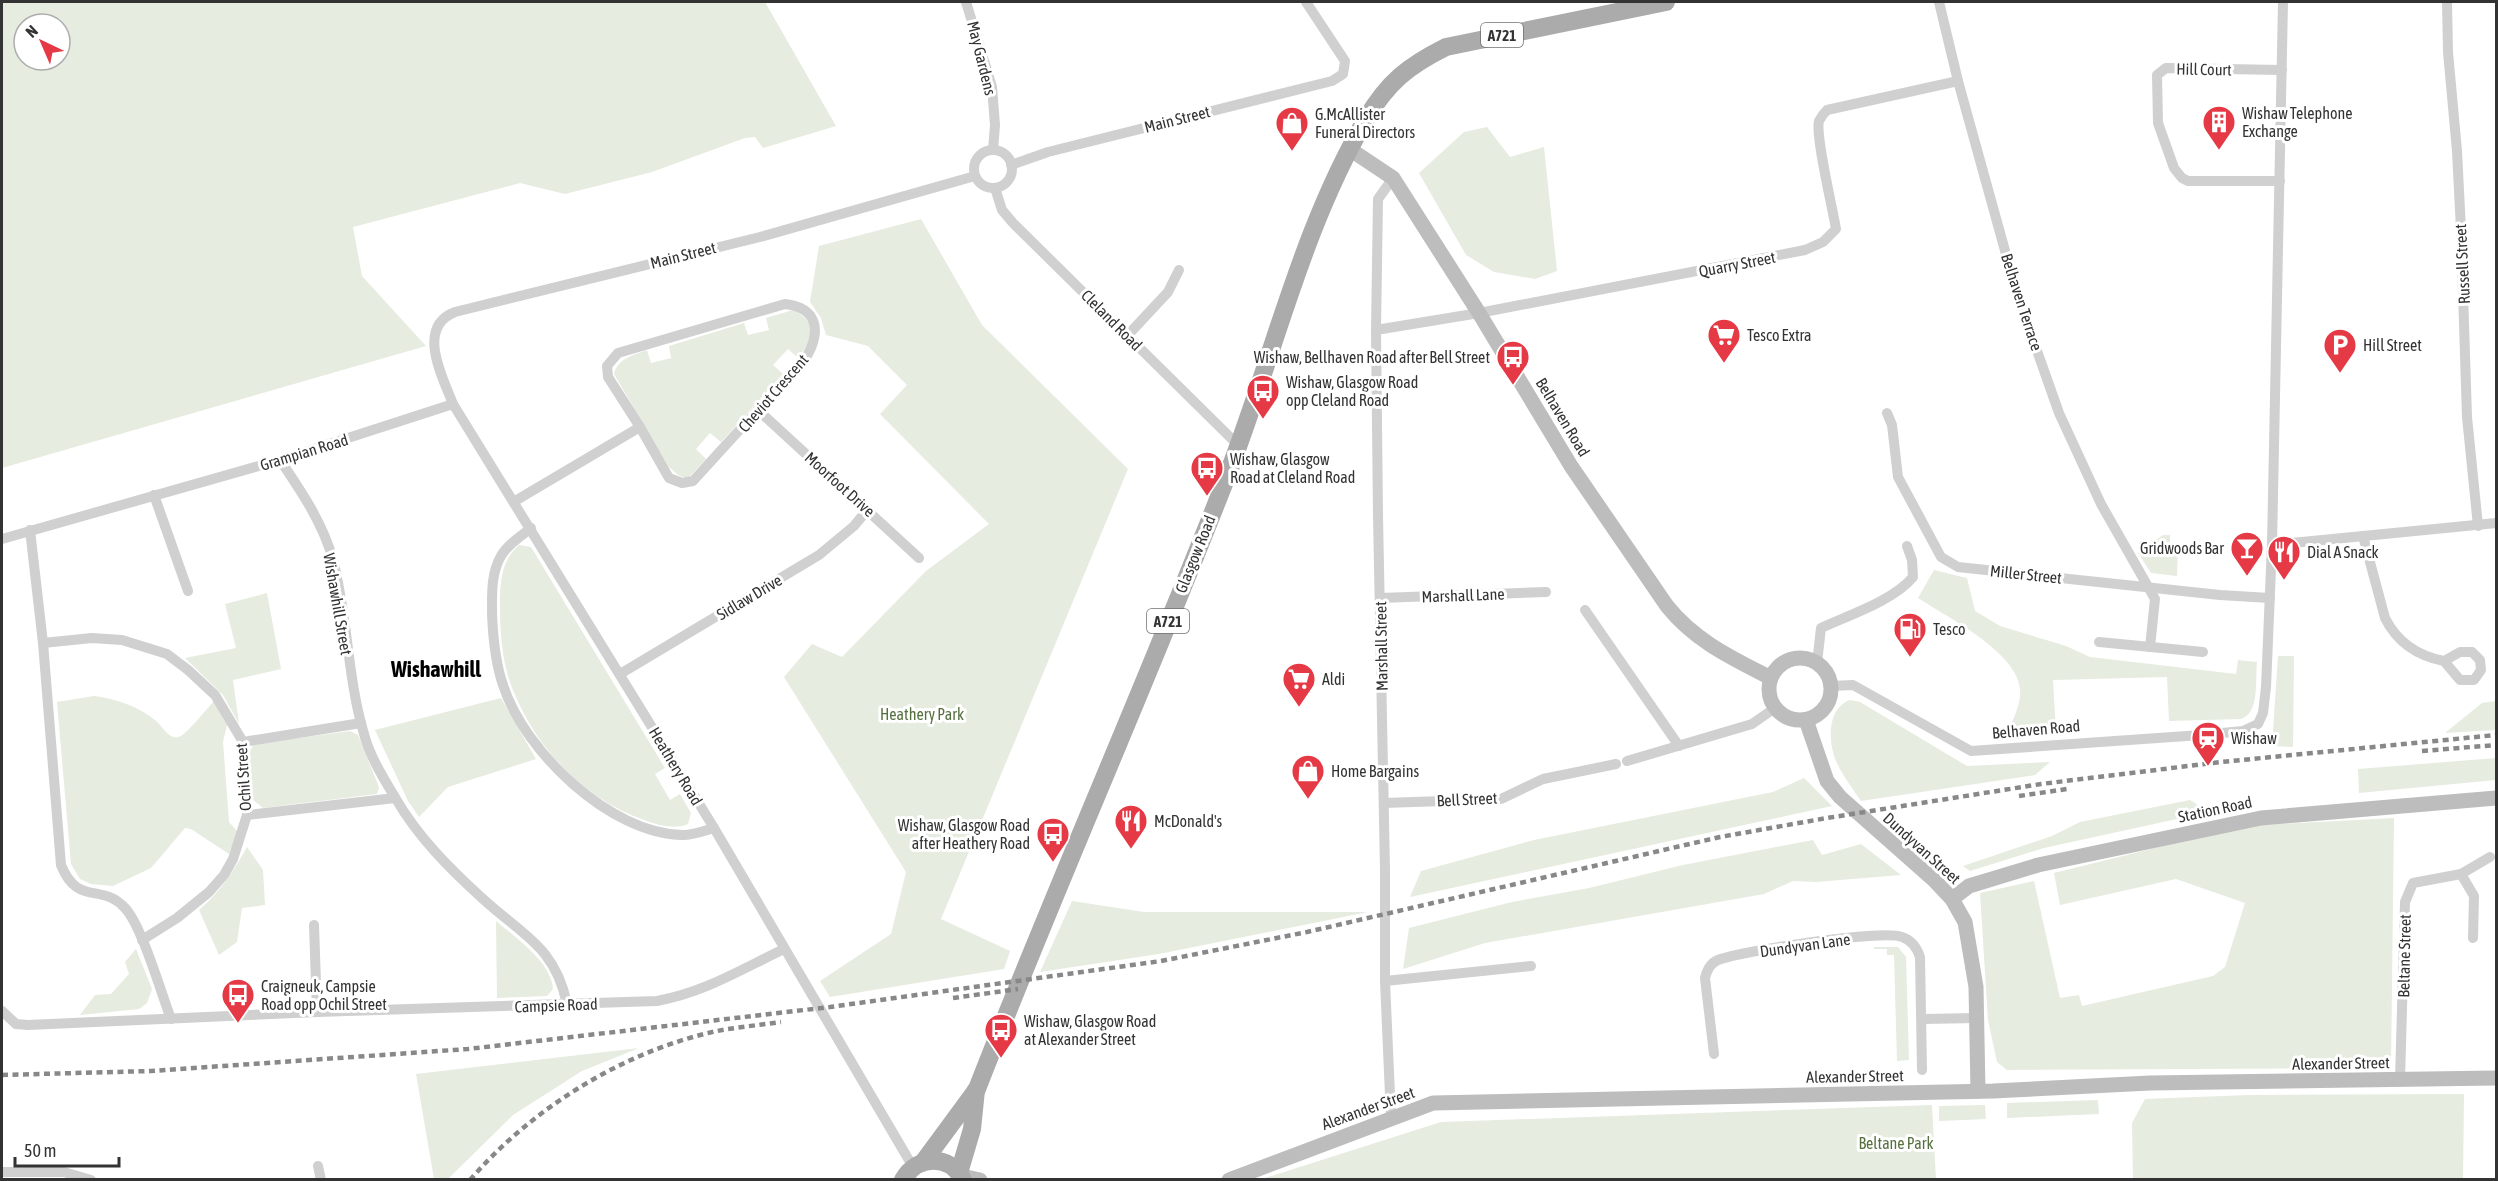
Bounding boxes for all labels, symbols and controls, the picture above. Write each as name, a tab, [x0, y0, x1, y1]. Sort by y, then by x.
north arrow	[12, 12, 72, 72]
street label: May Gardens	[963, 19, 1000, 98]
text: N	[22, 21, 41, 41]
road number: A721	[1481, 23, 1523, 47]
street label: Hill Court	[2176, 60, 2232, 78]
street label: Main Street	[1142, 102, 1212, 136]
building icon: Wishaw Telephone Exchange	[2201, 104, 2237, 151]
place label: Wishaw Telephone Exchange	[2242, 104, 2352, 141]
shop icon: G.McAllister Funeral Directors	[1274, 105, 1310, 152]
place label: G.McAllister Funeral Directors	[1315, 105, 1415, 141]
street label: Russell Street	[2451, 223, 2473, 304]
street label: Main Street	[648, 238, 718, 272]
street label: Quarry Street	[1697, 248, 1777, 281]
street label: Belhaven Terrace	[1998, 251, 2046, 353]
street label: Cleland Road	[1078, 286, 1146, 354]
supermarket icon: Tesco Extra	[1706, 317, 1742, 364]
place label: Tesco Extra	[1747, 326, 1811, 344]
parking icon: Hill Street	[2322, 327, 2358, 374]
place label: Hill Street	[2363, 336, 2422, 354]
bus stop icon: Wishaw, Bellhaven Road after Bell Street	[1495, 339, 1531, 386]
place label: Wishaw, Bellhaven Road after Bell Street	[1254, 348, 1490, 366]
street label: Cheviot Crescent	[734, 350, 812, 436]
bus stop icon: Wishaw, Glasgow Road opp Cleland Road	[1245, 373, 1281, 420]
place label: Wishaw, Glasgow Road opp Cleland Road	[1286, 373, 1418, 410]
street label: Belhaven Road	[1532, 374, 1594, 460]
street label: Grampian Road	[258, 430, 350, 475]
street label: Moorfoot Drive	[801, 448, 879, 520]
bus stop icon: Wishaw, Glasgow Road at Cleland Road	[1189, 450, 1225, 497]
place label: Wishaw, Glasgow Road at Cleland Road	[1230, 450, 1355, 486]
street label: Glasgow Road	[1171, 513, 1220, 596]
bar icon: Gridwoods Bar	[2229, 530, 2265, 577]
restaurant icon: Dial A Snack	[2266, 534, 2302, 581]
place label: Gridwoods Bar	[2140, 539, 2224, 557]
place label: Dial A Snack	[2307, 543, 2378, 561]
street label: Wishawhill Street	[320, 552, 356, 657]
street label: Miller Street	[1989, 561, 2063, 587]
street label: Sidlaw Drive	[713, 571, 785, 623]
street label: Marshall Lane	[1421, 585, 1505, 605]
street label: Marshall Street	[1371, 601, 1391, 691]
road number: A721	[1147, 609, 1189, 633]
fuel station icon: Tesco	[1892, 611, 1928, 658]
place label: Tesco	[1933, 620, 1965, 638]
district label: Wishawhill	[390, 656, 482, 682]
supermarket icon: Aldi	[1281, 661, 1317, 708]
place label: Aldi	[1322, 670, 1345, 688]
park label: Heathery Park	[880, 705, 964, 724]
street label: Belhaven Road	[1991, 716, 2081, 742]
station icon: Wishaw	[2190, 720, 2226, 767]
street label: Heathery Road	[645, 724, 706, 809]
place label: Wishaw	[2231, 729, 2277, 747]
street label: Ochil Street	[232, 742, 254, 812]
shop icon: Home Bargains	[1290, 753, 1326, 800]
place label: Home Bargains	[1331, 762, 1419, 781]
street label: Bell Street	[1436, 788, 1498, 810]
street label: Station Road	[2176, 792, 2254, 826]
restaurant icon: McDonald's	[1113, 803, 1149, 850]
street label: Dundyvan Street	[1879, 809, 1965, 888]
place label: McDonald's	[1154, 812, 1223, 830]
place label: Wishaw, Glasgow Road after Heathery Road	[898, 816, 1030, 853]
bus stop icon: Wishaw, Glasgow Road after Heathery Road	[1035, 816, 1071, 863]
street label: Beltane Street	[2394, 914, 2414, 998]
street label: Dundyvan Lane	[1759, 930, 1852, 961]
bus stop icon: Craigneuk, Campsie Road opp Ochil Street	[220, 977, 256, 1024]
place label: Craigneuk, Campsie Road opp Ochil Street	[261, 977, 387, 1014]
street label: Campsie Road	[514, 995, 598, 1016]
bus stop icon: Wishaw, Glasgow Road at Alexander Street	[983, 1012, 1019, 1059]
place label: Wishaw, Glasgow Road at Alexander Street	[1024, 1012, 1156, 1048]
street label: Alexander Street	[2292, 1053, 2390, 1073]
street label: Alexander Street	[1806, 1066, 1904, 1086]
street label: Alexander Street	[1319, 1083, 1417, 1133]
scale bar	[15, 1130, 118, 1168]
park label: Beltane Park	[1858, 1134, 1934, 1152]
text: 50 m	[24, 1140, 56, 1161]

